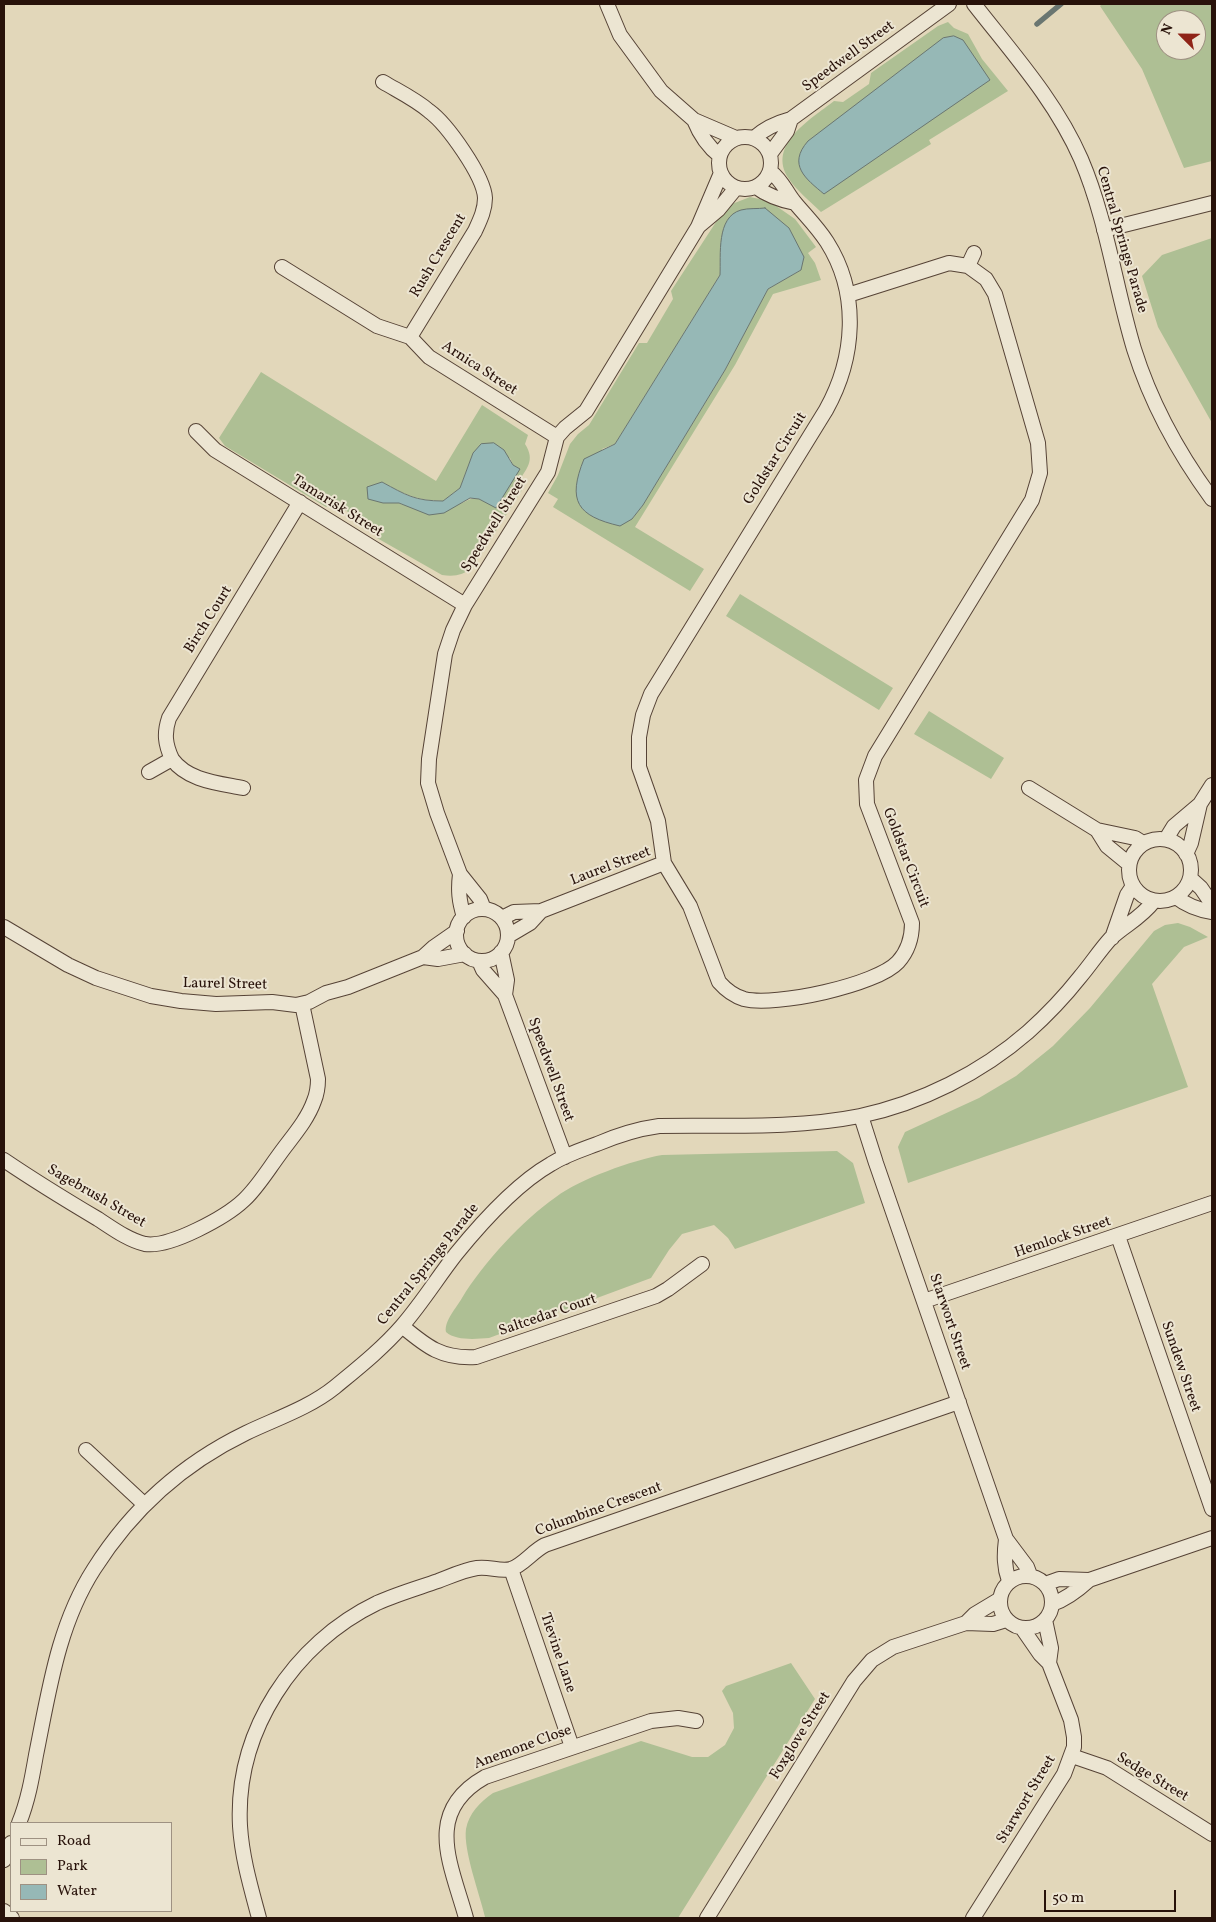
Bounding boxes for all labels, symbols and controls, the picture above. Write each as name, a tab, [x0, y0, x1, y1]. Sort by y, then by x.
north arrow	[1156, 10, 1206, 60]
street label: Speedwell Street	[799, 18, 899, 96]
text: N	[1157, 21, 1178, 38]
street label: Central Springs Parade	[1091, 165, 1151, 315]
street label: Rush Crescent	[407, 211, 471, 301]
street label: Arnica Street	[438, 338, 520, 400]
street label: Goldstar Circuit	[740, 409, 812, 509]
street label: Tamarisk Street	[288, 472, 386, 542]
street label: Speedwell Street	[458, 474, 532, 576]
street label: Birch Court	[181, 583, 237, 657]
street label: Goldstar Circuit	[878, 805, 932, 911]
street label: Laurel Street	[568, 843, 654, 891]
street label: Laurel Street	[183, 975, 267, 995]
street label: Speedwell Street	[523, 1016, 577, 1124]
street label: Sagebrush Street	[43, 1161, 149, 1233]
street label: Central Springs Parade	[374, 1200, 484, 1330]
street label: Hemlock Street	[1012, 1213, 1114, 1263]
street label: Starwort Street	[924, 1272, 974, 1372]
street label: Saltcedar Court	[497, 1291, 599, 1341]
street label: Sundew Street	[1156, 1319, 1204, 1415]
street label: Columbine Crescent	[533, 1479, 665, 1541]
street label: Tievine Lane	[535, 1611, 579, 1695]
street label: Foxglove Street	[767, 1689, 835, 1783]
street label: Anemone Close	[472, 1722, 574, 1774]
street label: Sedge Street	[1113, 1749, 1191, 1807]
street label: Starwort Street	[993, 1752, 1061, 1848]
legend	[10, 1822, 172, 1912]
text: Road	[57, 1831, 91, 1852]
text: Park	[57, 1856, 88, 1877]
scale bar	[1046, 1880, 1178, 1912]
text: Water	[57, 1881, 97, 1902]
text: 50 m	[1052, 1888, 1084, 1909]

